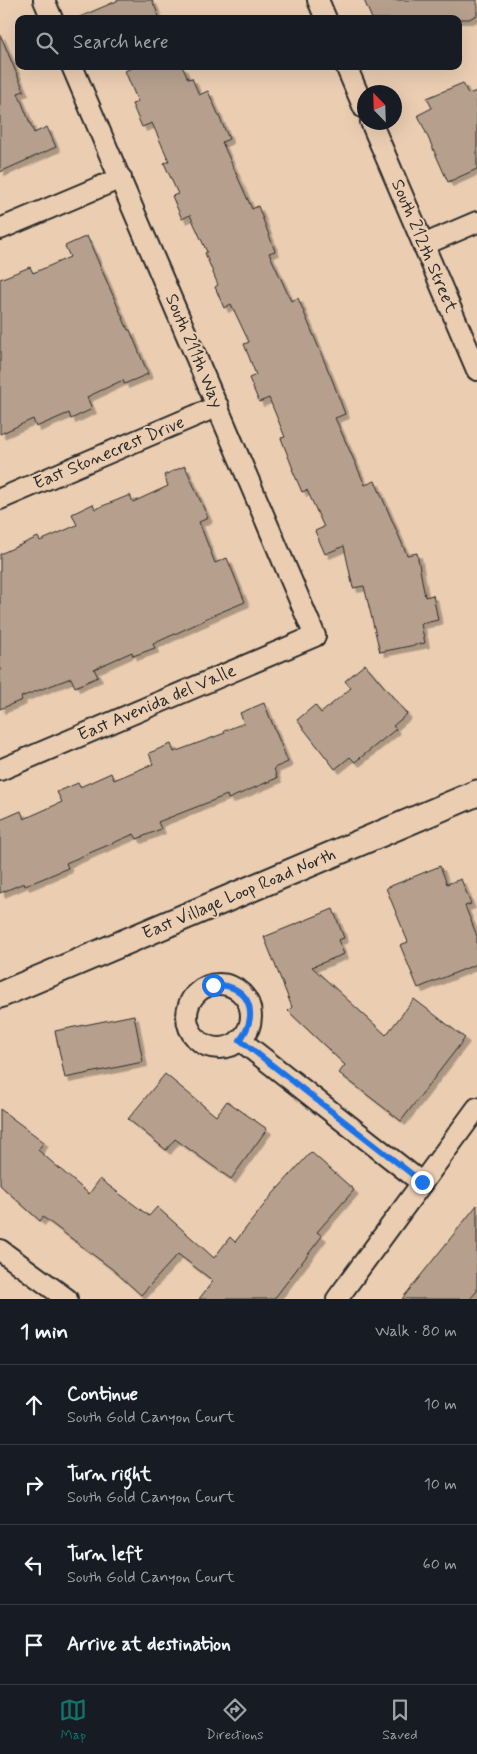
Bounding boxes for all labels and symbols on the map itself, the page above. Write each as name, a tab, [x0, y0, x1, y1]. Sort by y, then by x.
north arrow	[357, 85, 402, 130]
street label: South 212th Street	[385, 176, 463, 317]
street label: South 211th Way	[159, 290, 229, 412]
street label: East Stonecrest Drive	[30, 410, 188, 496]
street label: East Avenida del Valle	[74, 659, 240, 747]
street label: East Village Loop Road North	[139, 842, 339, 946]
route start	[202, 974, 225, 997]
route end	[411, 1171, 434, 1194]

